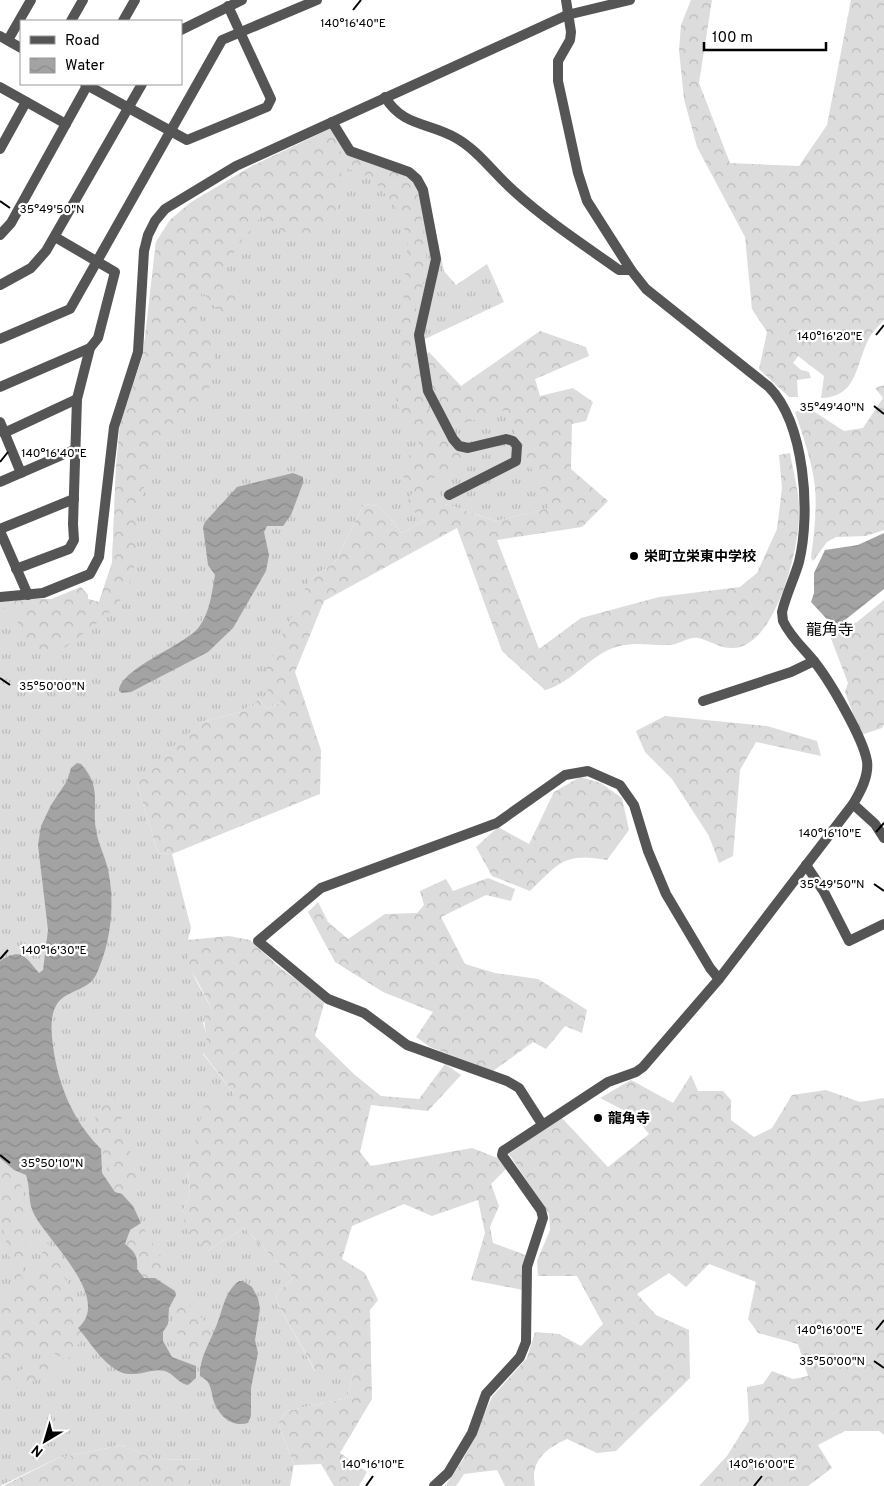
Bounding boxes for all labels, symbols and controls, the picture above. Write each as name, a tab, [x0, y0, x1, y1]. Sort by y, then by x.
text: 140°16'40"E	[320, 16, 386, 32]
legend	[20, 20, 182, 85]
scale bar	[704, 20, 826, 52]
text: 100 m	[712, 29, 753, 48]
text: Road	[65, 32, 100, 51]
text: Water	[65, 57, 105, 76]
text: 35°49'50"N	[19, 202, 85, 218]
text: 140°16'20"E	[797, 329, 863, 345]
text: 35°49'40"N	[799, 400, 865, 416]
text: 140°16'40"E	[21, 446, 87, 462]
place label: 栄町立栄東中学校	[644, 549, 756, 566]
marker: 栄町立栄東中学校	[628, 550, 640, 562]
district label: 龍角寺	[806, 621, 854, 641]
text: 35°50'00"N	[19, 679, 85, 695]
text: 140°16'10"E	[799, 826, 861, 842]
text: 35°49'50"N	[799, 877, 865, 893]
text: 140°16'30"E	[21, 943, 87, 959]
place label: 龍角寺	[608, 1111, 650, 1128]
marker: 龍角寺	[592, 1112, 604, 1124]
text: 35°50'10"N	[21, 1156, 83, 1172]
text: 140°16'00"E	[797, 1323, 863, 1339]
text: 35°50'00"N	[799, 1354, 865, 1370]
north arrow	[20, 1416, 70, 1466]
text: N	[29, 1440, 47, 1460]
text: 140°16'10"E	[342, 1457, 404, 1473]
text: 140°16'00"E	[729, 1457, 795, 1473]

